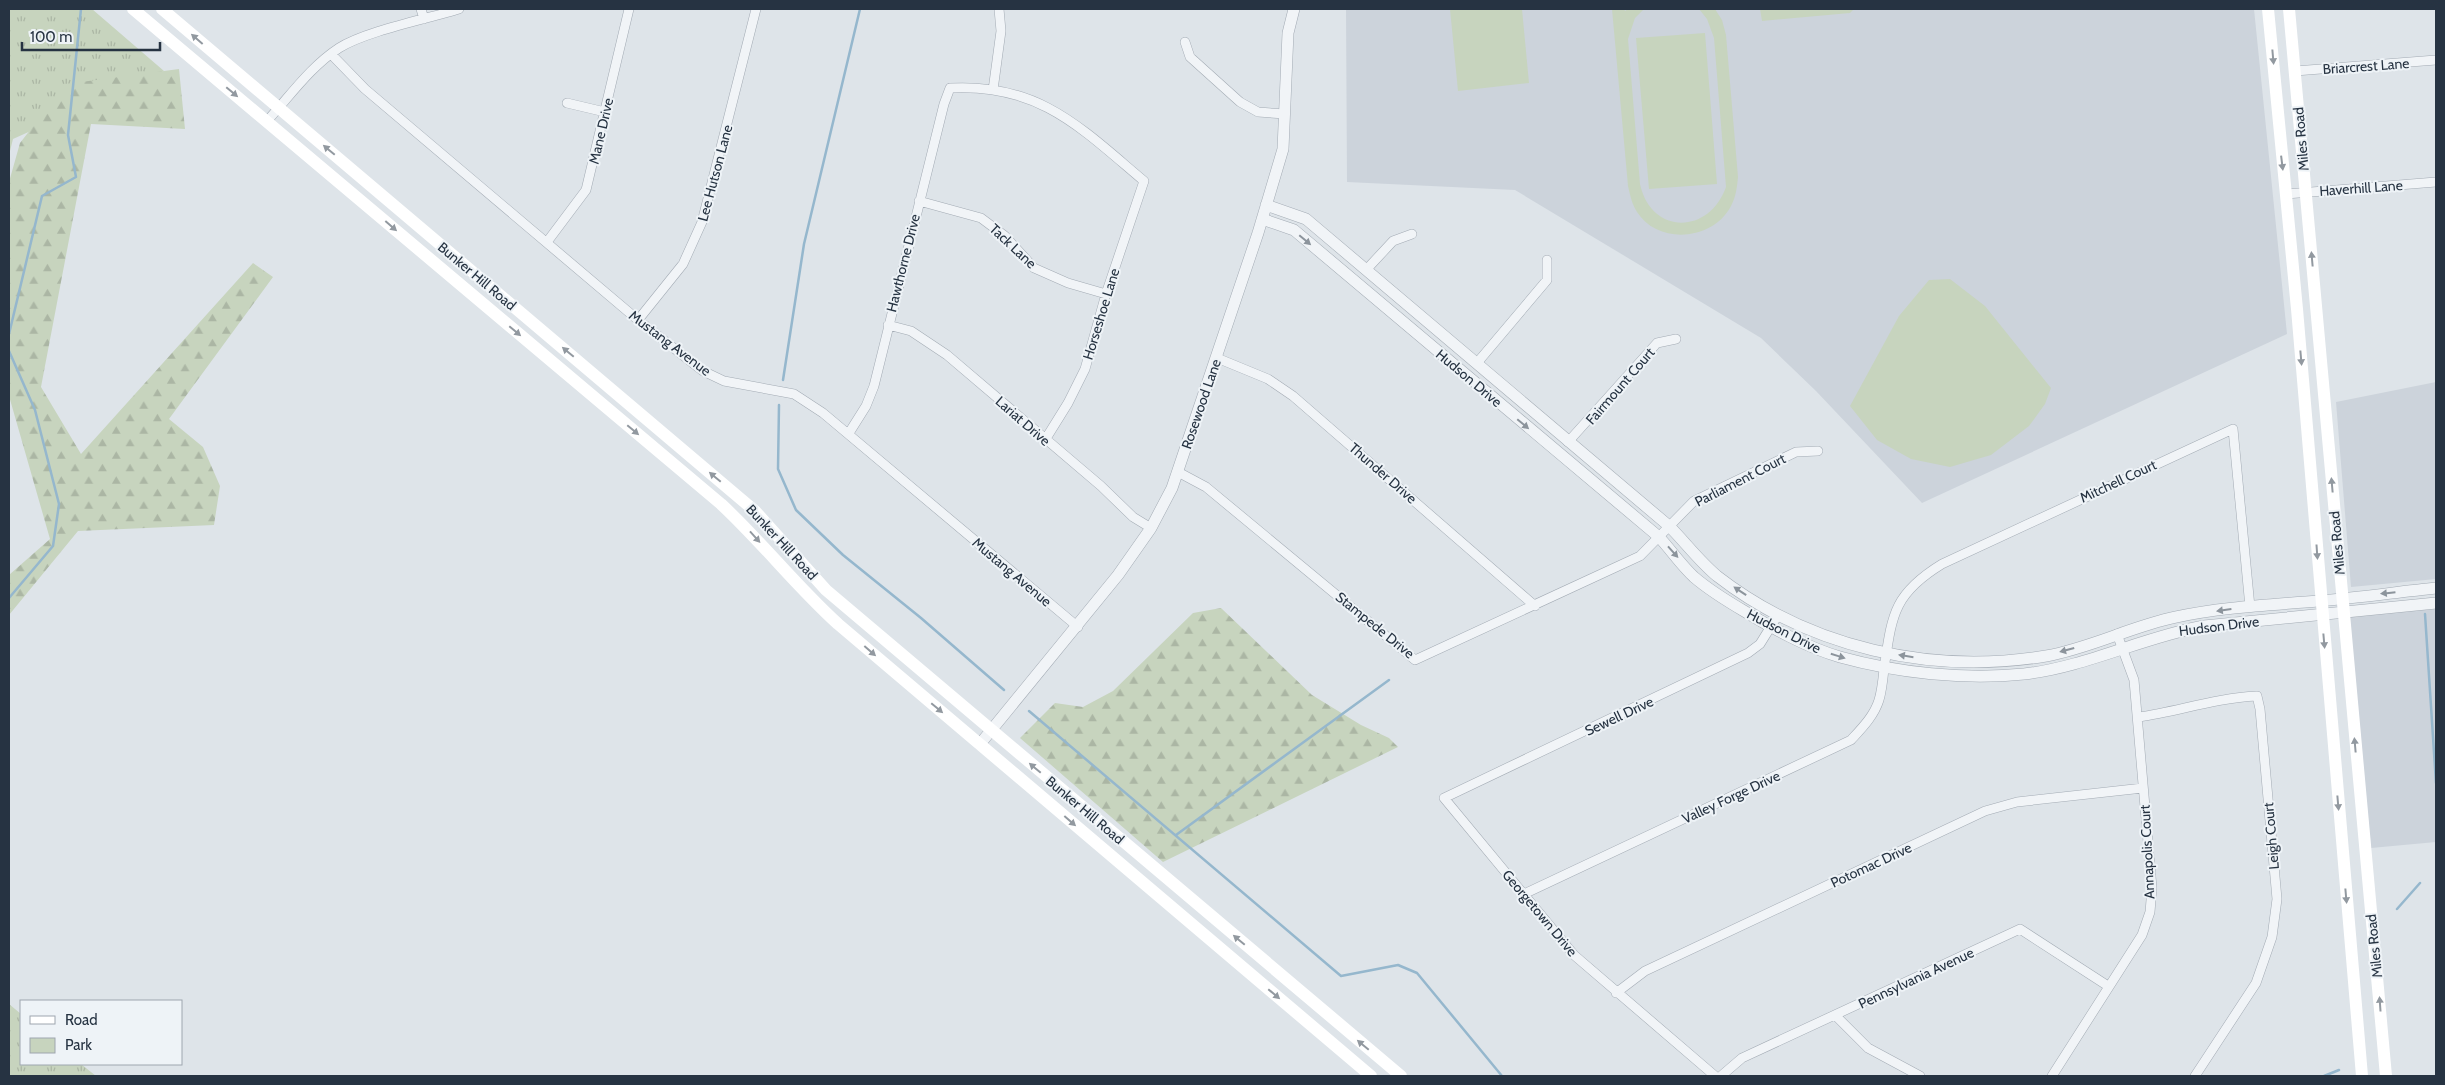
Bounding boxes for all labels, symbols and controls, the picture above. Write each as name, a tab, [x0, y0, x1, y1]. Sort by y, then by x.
scale bar	[22, 20, 160, 52]
text: 100 m	[30, 28, 72, 46]
one-way arrow	[191, 33, 204, 44]
one-way arrow	[2269, 50, 2277, 66]
street label: Briarcrest Lane	[2322, 54, 2410, 78]
one-way arrow	[226, 86, 238, 97]
street label: Mane Drive	[585, 96, 617, 166]
street label: Miles Road	[2289, 106, 2313, 172]
street label: Lee Hutson Lane	[693, 123, 737, 223]
one-way arrow	[323, 145, 336, 156]
one-way arrow	[2278, 156, 2286, 172]
street label: Haverhill Lane	[2319, 176, 2403, 200]
street label: Hawthorne Drive	[882, 212, 924, 314]
one-way arrow	[384, 220, 396, 232]
street label: Tack Lane	[986, 220, 1040, 272]
one-way arrow	[1299, 235, 1312, 246]
street label: Bunker Hill Road	[434, 238, 520, 314]
one-way arrow	[2308, 251, 2316, 267]
street label: Horseshoe Lane	[1079, 266, 1123, 362]
street label: Mustang Avenue	[625, 306, 715, 380]
one-way arrow	[508, 325, 521, 336]
street label: Fairmount Court	[1582, 344, 1659, 428]
street label: Hudson Drive	[1432, 345, 1506, 411]
one-way arrow	[561, 347, 574, 358]
one-way arrow	[2297, 350, 2305, 366]
street label: Rosewood Lane	[1177, 357, 1225, 451]
street label: Lariat Drive	[992, 392, 1054, 450]
one-way arrow	[1517, 418, 1530, 429]
one-way arrow	[626, 424, 638, 436]
street label: Thunder Drive	[1345, 439, 1421, 507]
street label: Parliament Court	[1692, 449, 1789, 511]
street label: Mitchell Court	[2077, 455, 2159, 507]
one-way arrow	[709, 472, 721, 483]
one-way arrow	[2328, 477, 2336, 493]
street label: Bunker Hill Road	[742, 500, 822, 584]
street label: Miles Road	[2325, 510, 2349, 576]
one-way arrow	[749, 530, 761, 542]
street label: Mustang Avenue	[969, 534, 1055, 610]
one-way arrow	[2313, 544, 2321, 560]
one-way arrow	[1667, 546, 1679, 558]
one-way arrow	[1733, 586, 1747, 596]
street label: Stampede Drive	[1332, 588, 1418, 662]
one-way arrow	[2379, 589, 2395, 597]
street label: Hudson Drive	[1744, 605, 1824, 657]
one-way arrow	[2216, 607, 2232, 615]
street label: Hudson Drive	[2178, 612, 2260, 640]
one-way arrow	[2320, 633, 2328, 649]
one-way arrow	[864, 645, 876, 656]
one-way arrow	[2060, 647, 2075, 655]
one-way arrow	[1831, 652, 1846, 660]
one-way arrow	[1898, 652, 1914, 660]
street label: Sewell Drive	[1582, 692, 1656, 740]
one-way arrow	[930, 702, 943, 713]
one-way arrow	[2350, 736, 2358, 752]
one-way arrow	[1028, 762, 1041, 773]
street label: Valley Forge Drive	[1679, 766, 1783, 828]
street label: Bunker Hill Road	[1042, 772, 1128, 848]
one-way arrow	[2334, 795, 2342, 811]
street label: Leigh Court	[2259, 801, 2283, 870]
street label: Annapolis Court	[2136, 804, 2158, 900]
one-way arrow	[1064, 815, 1076, 826]
street label: Potomac Drive	[1827, 838, 1915, 892]
street label: Georgetown Drive	[1499, 866, 1581, 960]
one-way arrow	[2342, 888, 2350, 904]
street label: Miles Road	[2362, 913, 2386, 979]
one-way arrow	[1233, 935, 1245, 946]
street label: Pennsylvania Avenue	[1855, 943, 1977, 1013]
one-way arrow	[1267, 989, 1280, 1000]
one-way arrow	[2375, 996, 2383, 1012]
legend	[20, 1000, 182, 1065]
text: Road	[65, 1011, 98, 1029]
text: Park	[65, 1036, 92, 1054]
one-way arrow	[1358, 1039, 1370, 1051]

